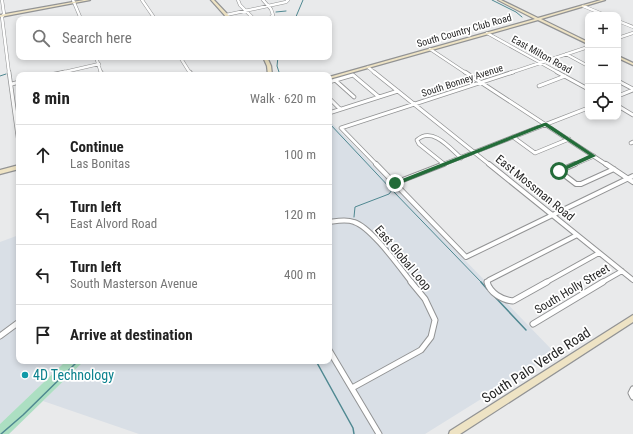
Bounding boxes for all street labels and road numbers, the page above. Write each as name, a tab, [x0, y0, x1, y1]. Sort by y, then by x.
street label: South Country Club Road	[415, 12, 513, 49]
street label: East Milton Road	[510, 33, 574, 75]
street label: South Bonney Avenue	[420, 62, 505, 99]
street label: East Mossman Road	[493, 152, 577, 224]
street label: East Global Loop	[372, 223, 434, 293]
street label: South Holly Street	[532, 261, 612, 317]
street label: South Palo Verde Road	[479, 324, 593, 406]

